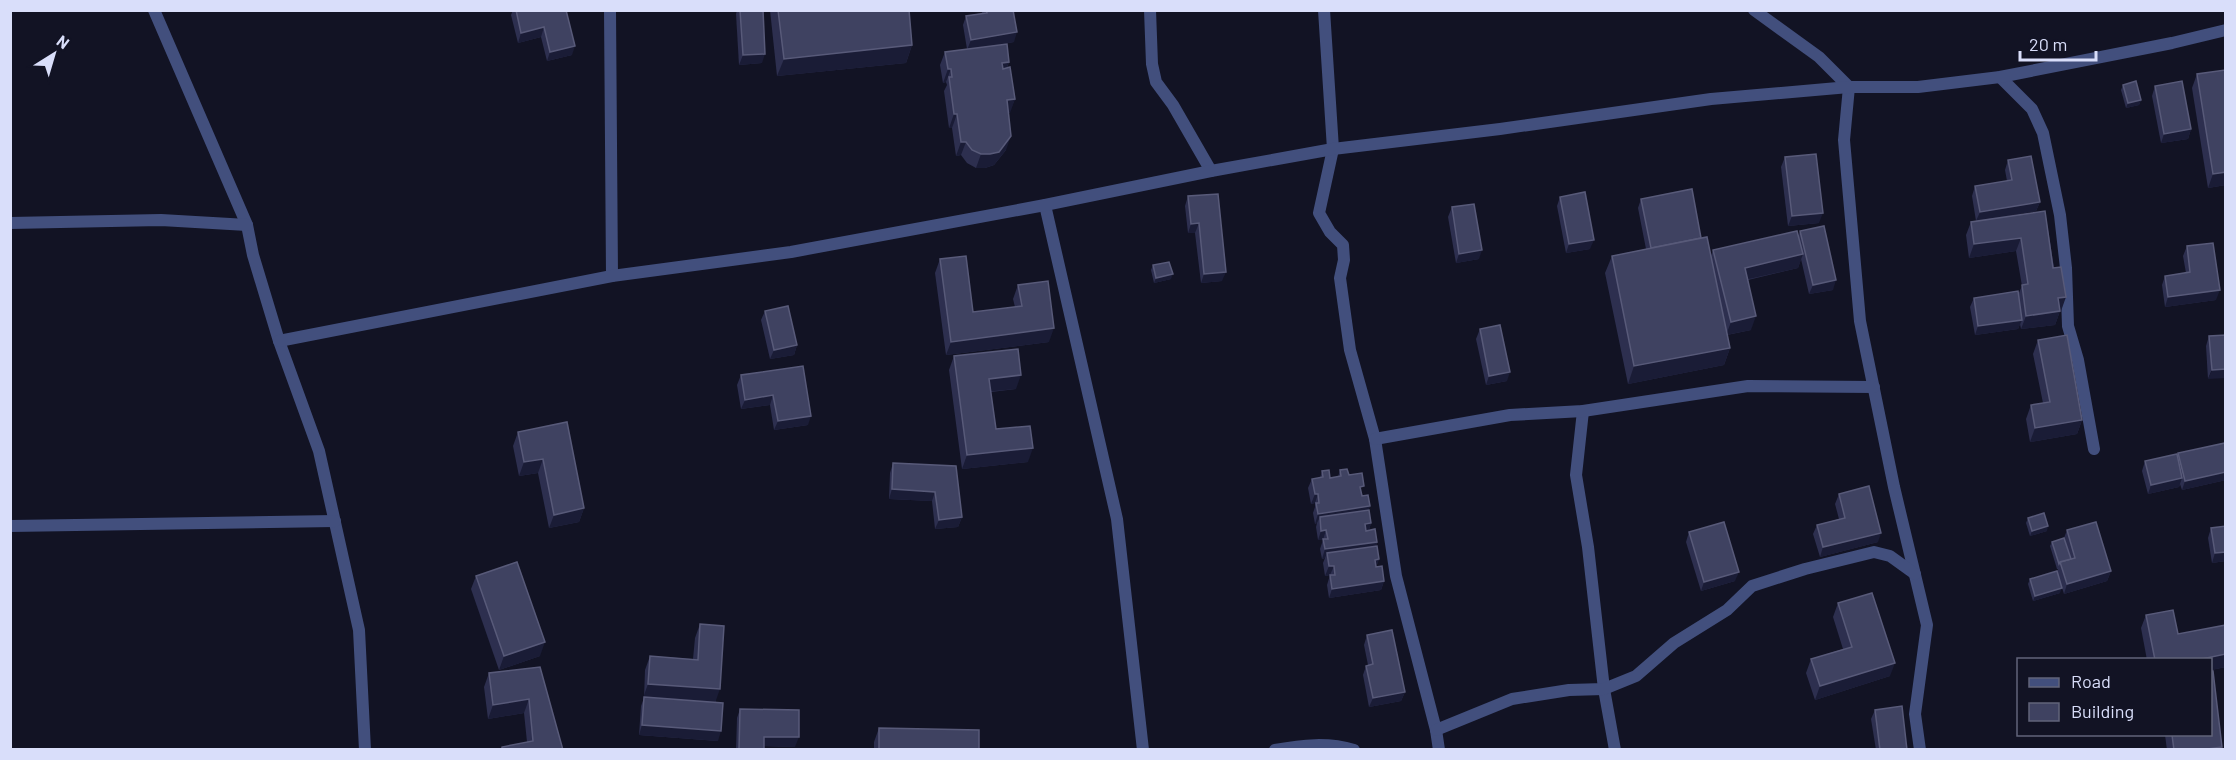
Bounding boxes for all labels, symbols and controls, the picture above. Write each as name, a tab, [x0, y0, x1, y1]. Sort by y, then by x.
north arrow	[24, 24, 84, 84]
scale bar	[2020, 24, 2096, 62]
text: N	[53, 31, 73, 52]
text: 20 m	[2029, 33, 2067, 55]
legend	[2017, 658, 2212, 736]
text: Road	[2071, 670, 2111, 692]
text: Building	[2071, 700, 2134, 722]

